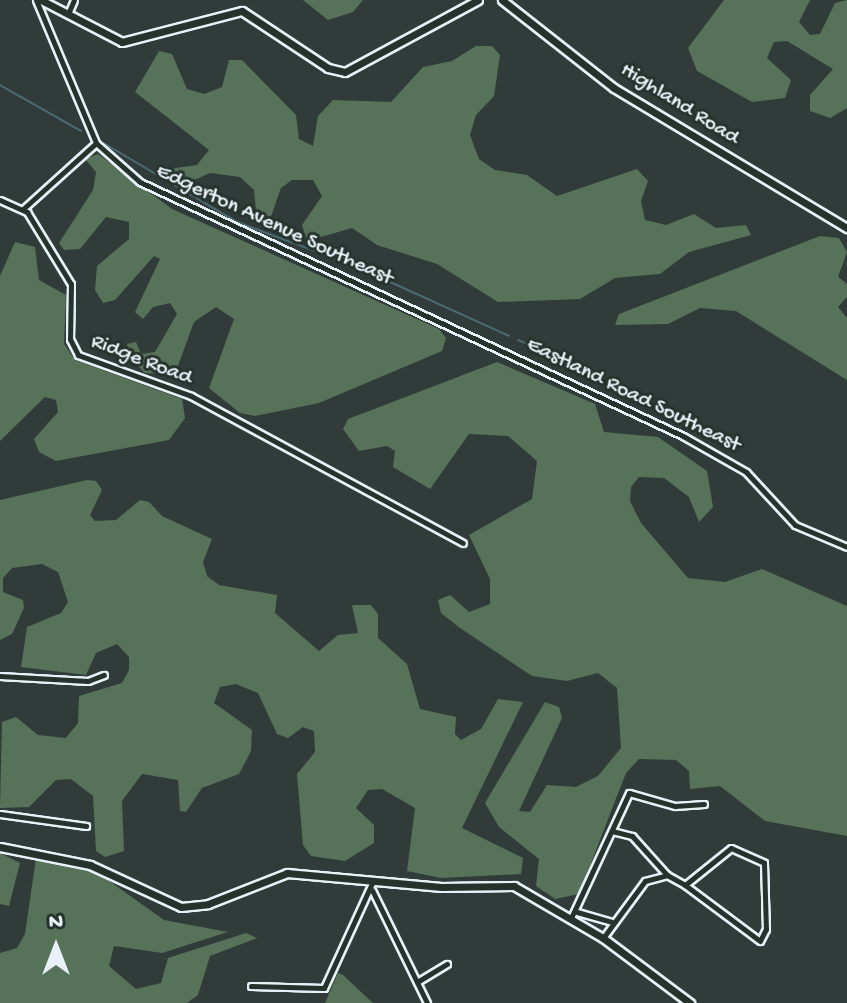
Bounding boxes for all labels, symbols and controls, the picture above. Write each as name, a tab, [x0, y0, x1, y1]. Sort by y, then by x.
street label: Highland Road	[615, 58, 743, 152]
street label: Edgerton Avenue Southeast	[151, 159, 397, 293]
street label: Ridge Road	[87, 330, 195, 392]
street label: Eastland Road Southeast	[521, 333, 745, 459]
north arrow	[16, 907, 96, 987]
text: N	[49, 910, 63, 936]

